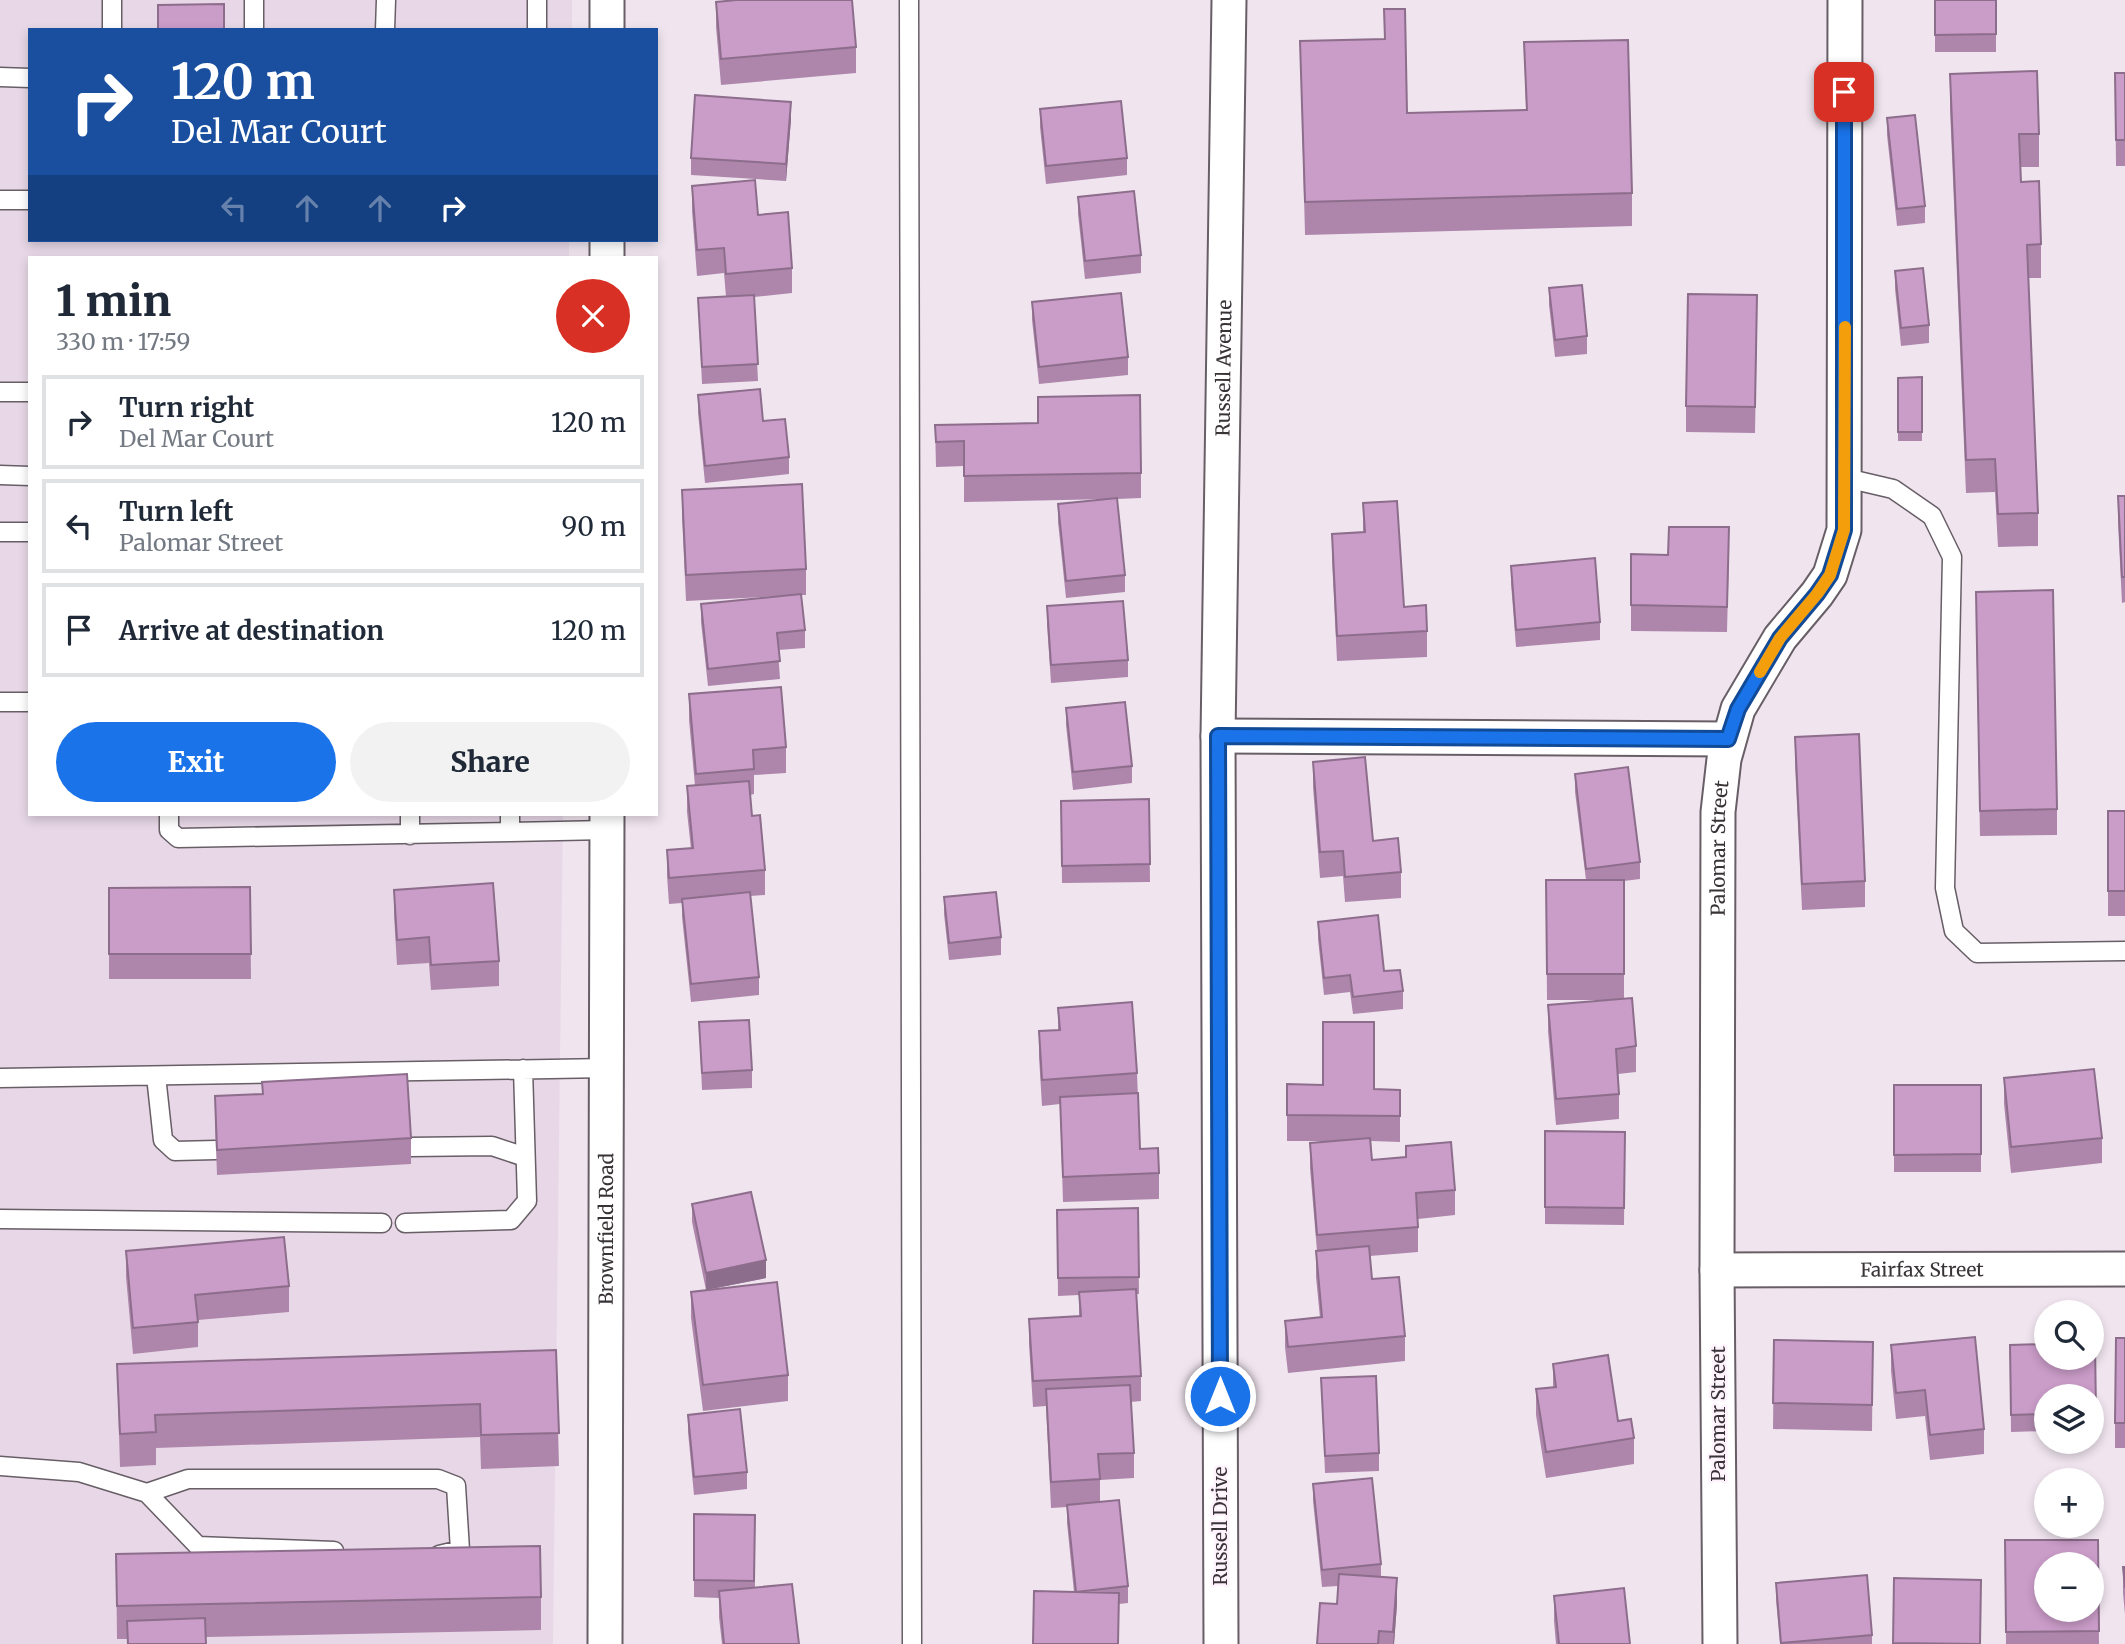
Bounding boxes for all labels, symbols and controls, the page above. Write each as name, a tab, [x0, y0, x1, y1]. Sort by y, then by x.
text: 120 m	[171, 51, 315, 112]
icon: right	[56, 56, 147, 147]
pin	[1814, 62, 1874, 122]
icon: arrive	[1825, 73, 1863, 111]
text: Del Mar Court	[171, 112, 387, 152]
icon: left	[215, 189, 253, 227]
icon: ahead	[288, 189, 326, 227]
icon: ahead	[361, 189, 399, 227]
icon: right	[434, 189, 472, 227]
text: 1 min	[56, 275, 171, 327]
button: close	[556, 279, 630, 353]
street label: Russell Avenue	[1210, 300, 1237, 436]
text: 330 m · 17:59	[56, 327, 190, 356]
text: Turn right	[119, 391, 254, 424]
icon: right	[60, 403, 98, 441]
text: 120 m	[551, 406, 626, 439]
text: Del Mar Court	[119, 424, 274, 453]
text: Turn left	[119, 495, 233, 528]
icon: left	[60, 507, 98, 545]
text: 90 m	[562, 510, 626, 543]
text: Palomar Street	[119, 528, 283, 557]
icon: arrive	[60, 611, 98, 649]
text: Arrive at destination	[119, 614, 384, 647]
text: 120 m	[551, 614, 626, 647]
button: Exit	[56, 722, 336, 802]
button: Share	[350, 722, 630, 802]
street label: Palomar Street	[1706, 778, 1734, 916]
street label: Brownfield Road	[594, 1153, 618, 1305]
street label: Fairfax Street	[1860, 1257, 1984, 1282]
map controls	[2034, 1300, 2104, 1622]
button: search	[2034, 1300, 2104, 1370]
street label: Palomar Street	[1706, 1346, 1730, 1482]
position arrow	[1183, 1359, 1257, 1433]
button: layers	[2034, 1384, 2104, 1454]
street label: Russell Drive	[1208, 1466, 1232, 1585]
button: +	[2034, 1468, 2104, 1538]
button: −	[2034, 1552, 2104, 1622]

